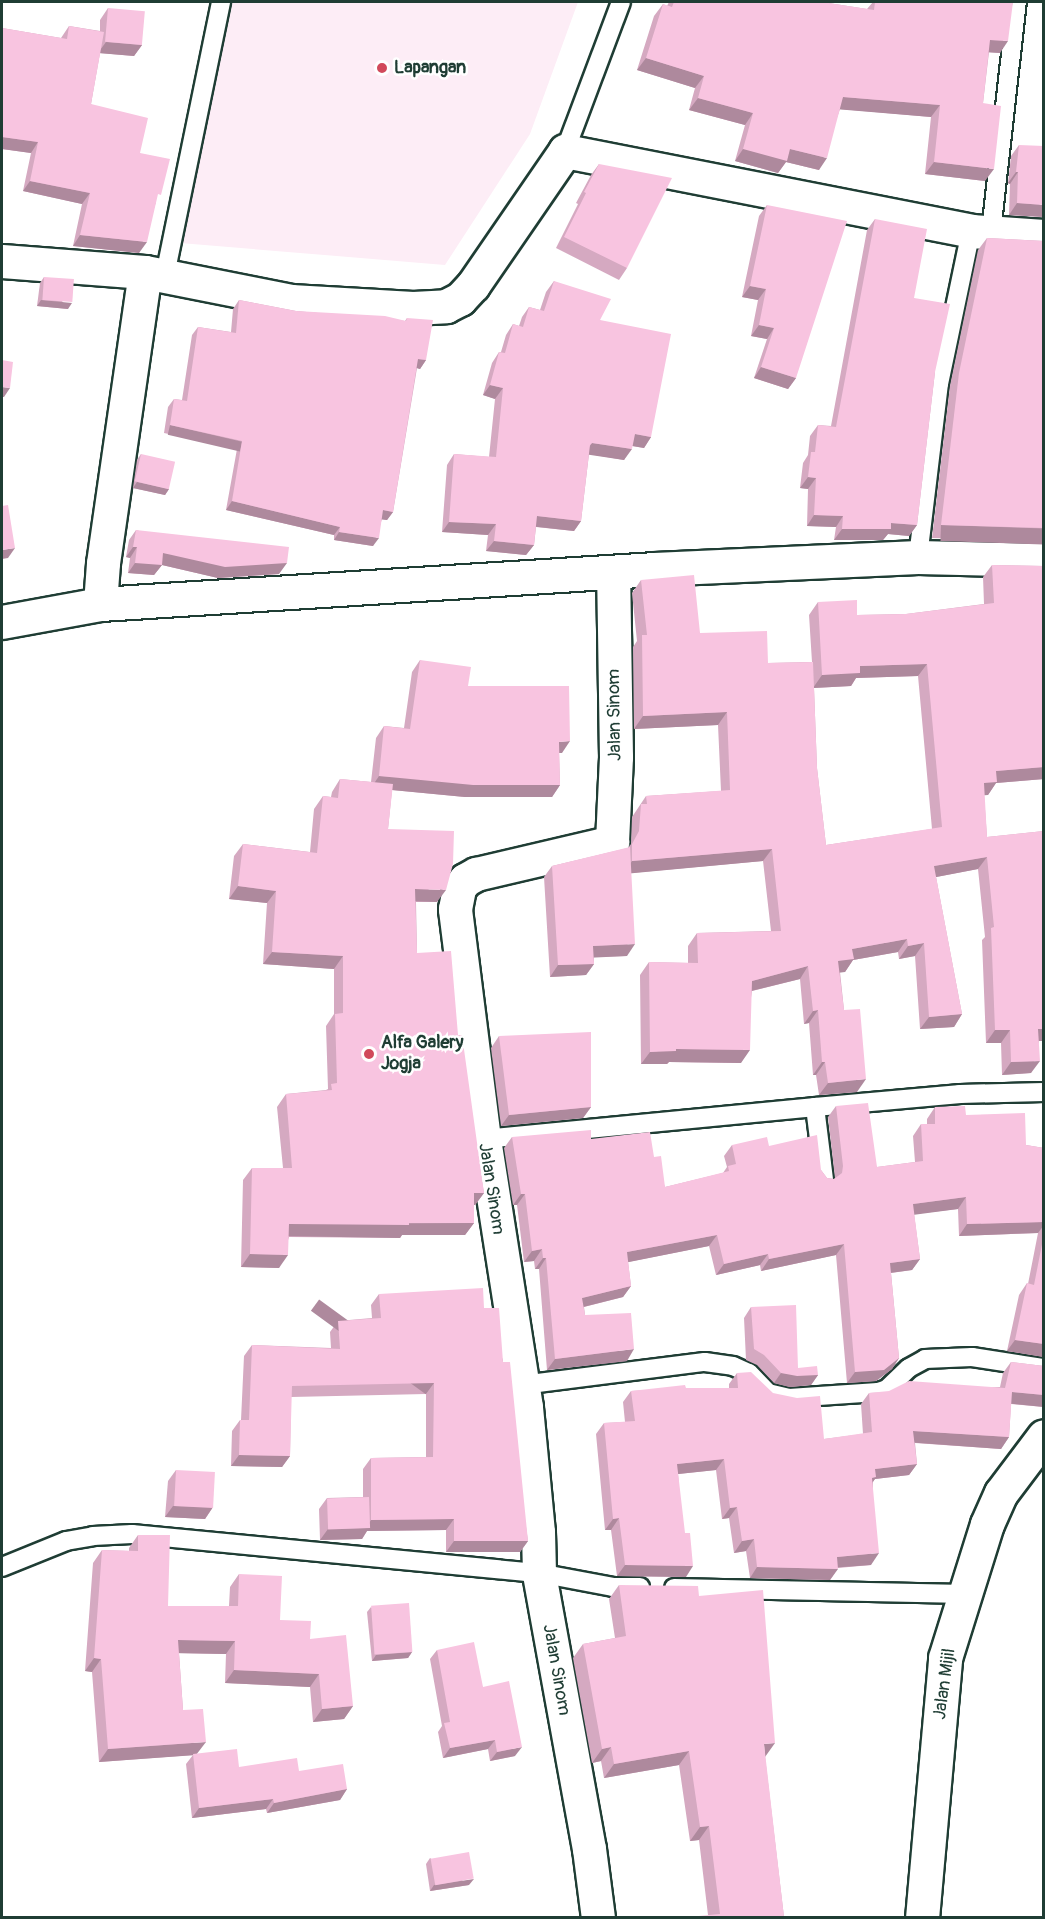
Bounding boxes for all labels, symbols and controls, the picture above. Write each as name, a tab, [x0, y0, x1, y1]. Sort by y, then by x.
place label: Lapangan	[394, 57, 466, 79]
marker: Lapangan	[375, 61, 389, 75]
street label: Jalan Sinom	[603, 669, 627, 761]
place label: Alfa Galery Jogja	[381, 1033, 463, 1076]
marker: Alfa Galery Jogja	[362, 1047, 376, 1061]
street label: Jalan Sinom	[473, 1142, 509, 1236]
street label: Jalan Sinom	[537, 1623, 575, 1717]
street label: Jalan Mijil	[929, 1647, 961, 1721]

